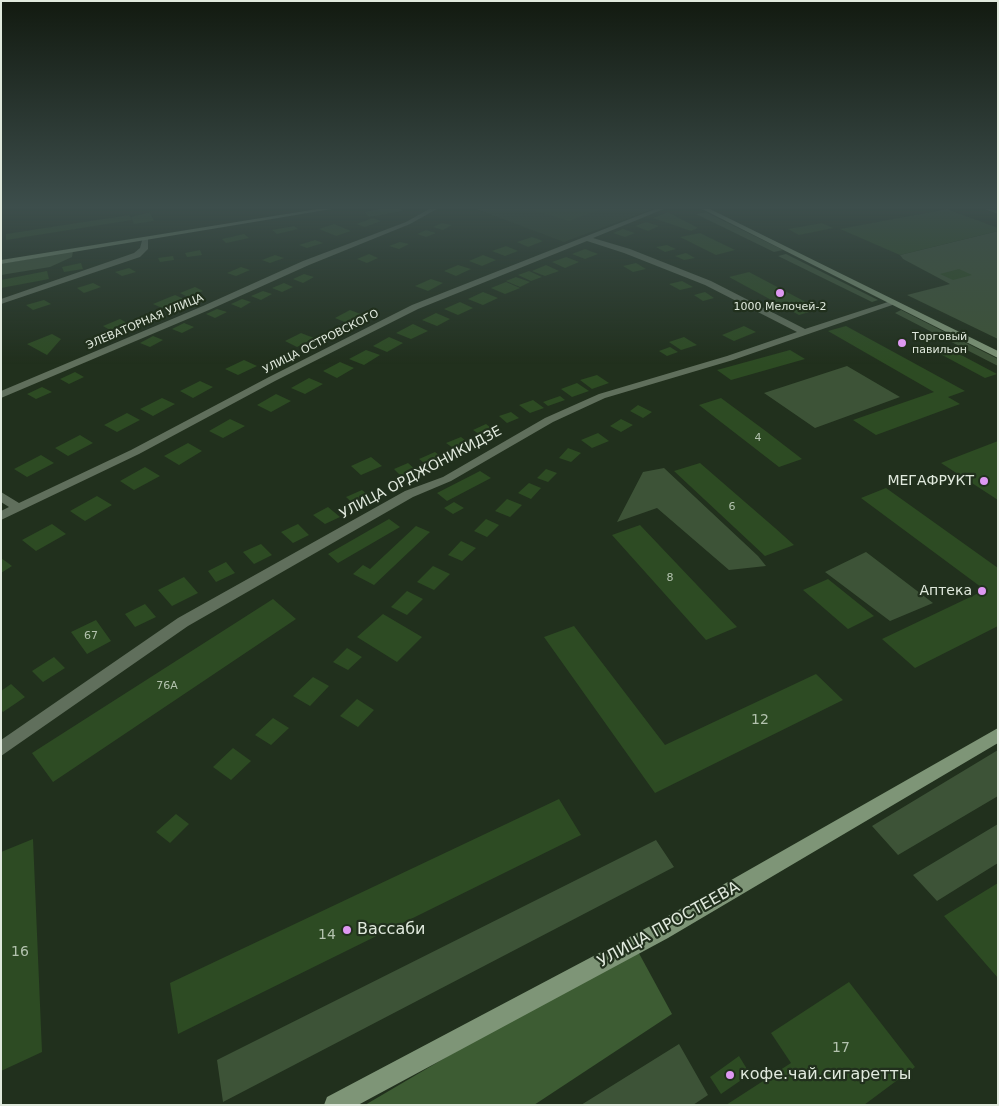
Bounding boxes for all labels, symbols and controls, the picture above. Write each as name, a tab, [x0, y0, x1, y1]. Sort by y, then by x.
marker: 1000 Мелочей-2	[774, 287, 786, 299]
street label: ЭЛЕВАТОРНАЯ УЛИЦА	[84, 291, 206, 353]
place label: 1000 Мелочей-2	[734, 300, 826, 314]
street label: УЛИЦА ОСТРОВСКОГО	[261, 307, 381, 377]
place label: Торговый павильон	[912, 330, 967, 356]
marker: Торговый павильон	[896, 337, 908, 349]
street label: УЛИЦА ОРДЖОНИКИДЗЕ	[337, 423, 505, 523]
house number: 4	[755, 431, 761, 445]
place label: МЕГАФРУКТ	[887, 473, 974, 489]
marker: МЕГАФРУКТ	[978, 475, 990, 487]
house number: 6	[729, 500, 735, 514]
house number: 8	[667, 571, 673, 585]
place label: Аптека	[919, 583, 972, 599]
marker: Аптека	[976, 585, 988, 597]
house number: 67	[84, 629, 98, 643]
house number: 76А	[156, 679, 178, 693]
house number: 12	[751, 712, 769, 728]
street label: УЛИЦА ПРОСТЕЕВА	[595, 878, 743, 972]
place label: Вассаби	[357, 920, 425, 940]
marker: Вассаби	[341, 924, 353, 936]
house number: 14	[318, 927, 336, 943]
house number: 16	[11, 944, 29, 960]
house number: 17	[832, 1040, 850, 1056]
place label: кофе.чай.сигаретты	[740, 1065, 911, 1085]
marker: кофе.чай.сигаретты	[724, 1069, 736, 1081]

